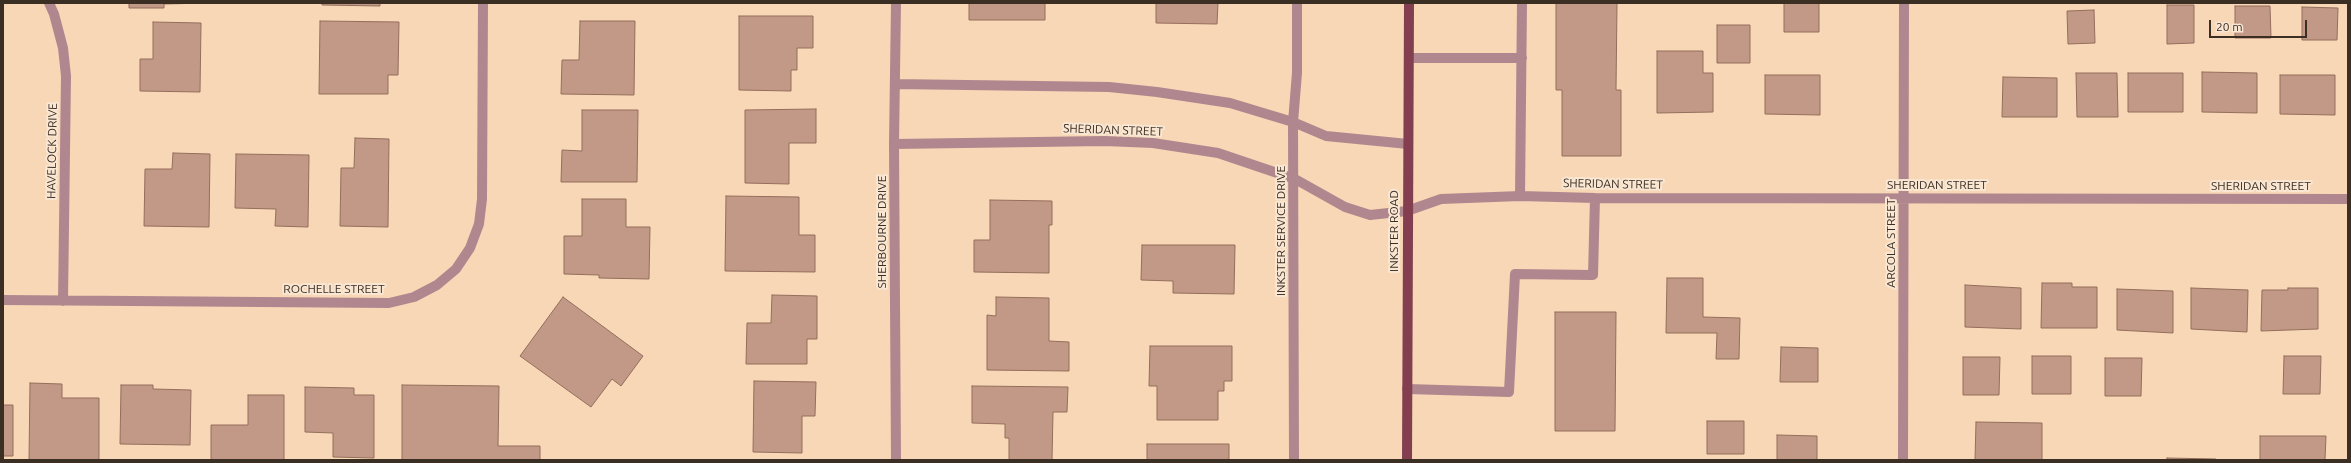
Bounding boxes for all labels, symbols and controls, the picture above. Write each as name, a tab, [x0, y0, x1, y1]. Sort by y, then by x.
scale bar	[2211, 12, 2309, 38]
text: 20 m	[2216, 20, 2243, 33]
street label: HAVELOCK DRIVE	[44, 103, 60, 199]
street label: SHERIDAN STREET	[1063, 121, 1163, 139]
street label: INKSTER SERVICE DRIVE	[1274, 166, 1288, 296]
street label: SHERBOURNE DRIVE	[875, 176, 889, 288]
street label: SHERIDAN STREET	[1563, 176, 1663, 192]
street label: SHERIDAN STREET	[1887, 178, 1987, 192]
street label: SHERIDAN STREET	[2211, 179, 2311, 193]
street label: INKSTER ROAD	[1387, 190, 1401, 272]
street label: ARCOLA STREET	[1884, 198, 1898, 288]
street label: ROCHELLE STREET	[283, 282, 385, 296]

